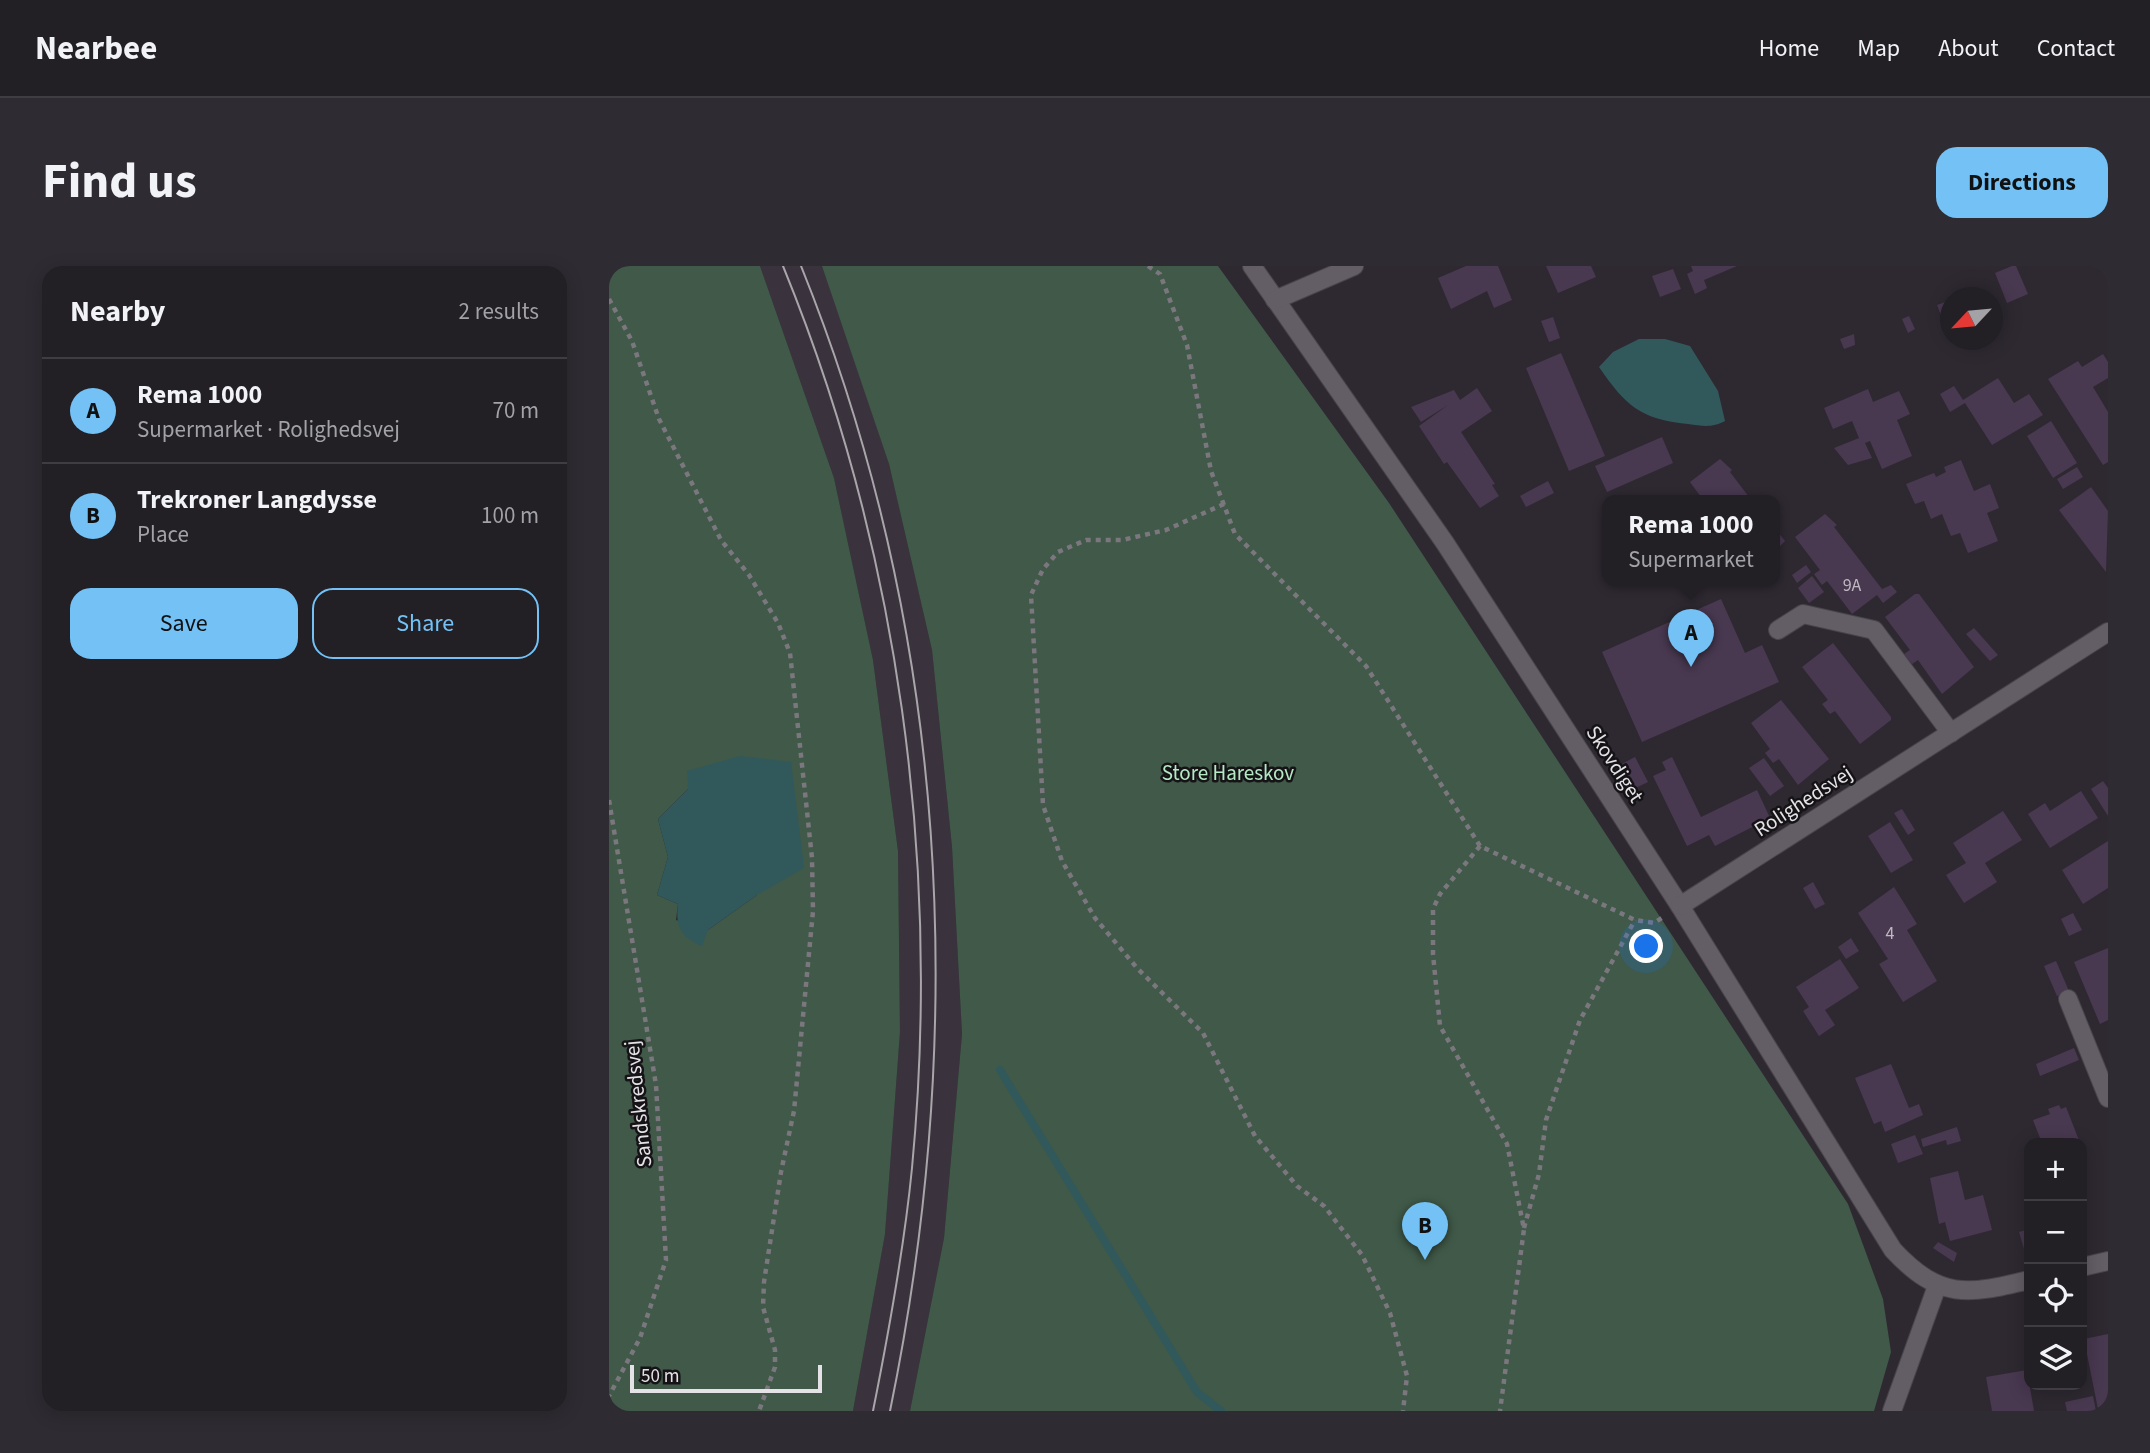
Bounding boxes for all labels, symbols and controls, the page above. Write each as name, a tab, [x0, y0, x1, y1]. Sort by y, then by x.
text: Nearbee	[35, 25, 157, 72]
text: Home	[1759, 31, 1819, 66]
text: Map	[1857, 31, 1900, 66]
text: About	[1938, 31, 1999, 66]
text: Contact	[2037, 31, 2115, 66]
text: Find us	[42, 147, 197, 217]
button: Directions	[1936, 147, 2108, 218]
north arrow	[1940, 287, 2003, 350]
text: Nearby	[70, 290, 165, 333]
text: 2 results	[459, 295, 539, 328]
text: Rema 1000	[137, 376, 262, 413]
text: A	[86, 394, 100, 427]
text: 70 m	[492, 394, 539, 427]
text: Supermarket · Rolighedsvej	[137, 413, 400, 446]
text: Trekroner Langdysse	[137, 481, 377, 518]
popup	[1602, 495, 1780, 586]
text: B	[86, 499, 100, 532]
text: 100 m	[481, 499, 539, 532]
text: Rema 1000	[1628, 506, 1753, 543]
text: Place	[137, 518, 189, 551]
text: Supermarket	[1628, 543, 1754, 576]
house number: 9A	[1843, 573, 1862, 598]
button: Save	[70, 588, 298, 659]
button: Share	[312, 588, 539, 659]
pin: A	[1668, 609, 1714, 667]
street label: Skovdiget	[1579, 719, 1651, 809]
park label: Store Hareskov	[1162, 758, 1294, 788]
street label: Rolighedsvej	[1748, 758, 1858, 844]
house number: 4	[1886, 921, 1895, 946]
your location	[1629, 929, 1663, 963]
street label: Sandskredsvej	[616, 1039, 660, 1169]
map controls	[2024, 1138, 2087, 1390]
button: +	[2024, 1138, 2087, 1201]
button: −	[2024, 1201, 2087, 1264]
pin: B	[1402, 1202, 1448, 1260]
button: locate	[2024, 1264, 2087, 1327]
button: layers	[2024, 1327, 2087, 1390]
scale bar	[630, 1362, 823, 1394]
text: 50 m	[641, 1363, 679, 1390]

